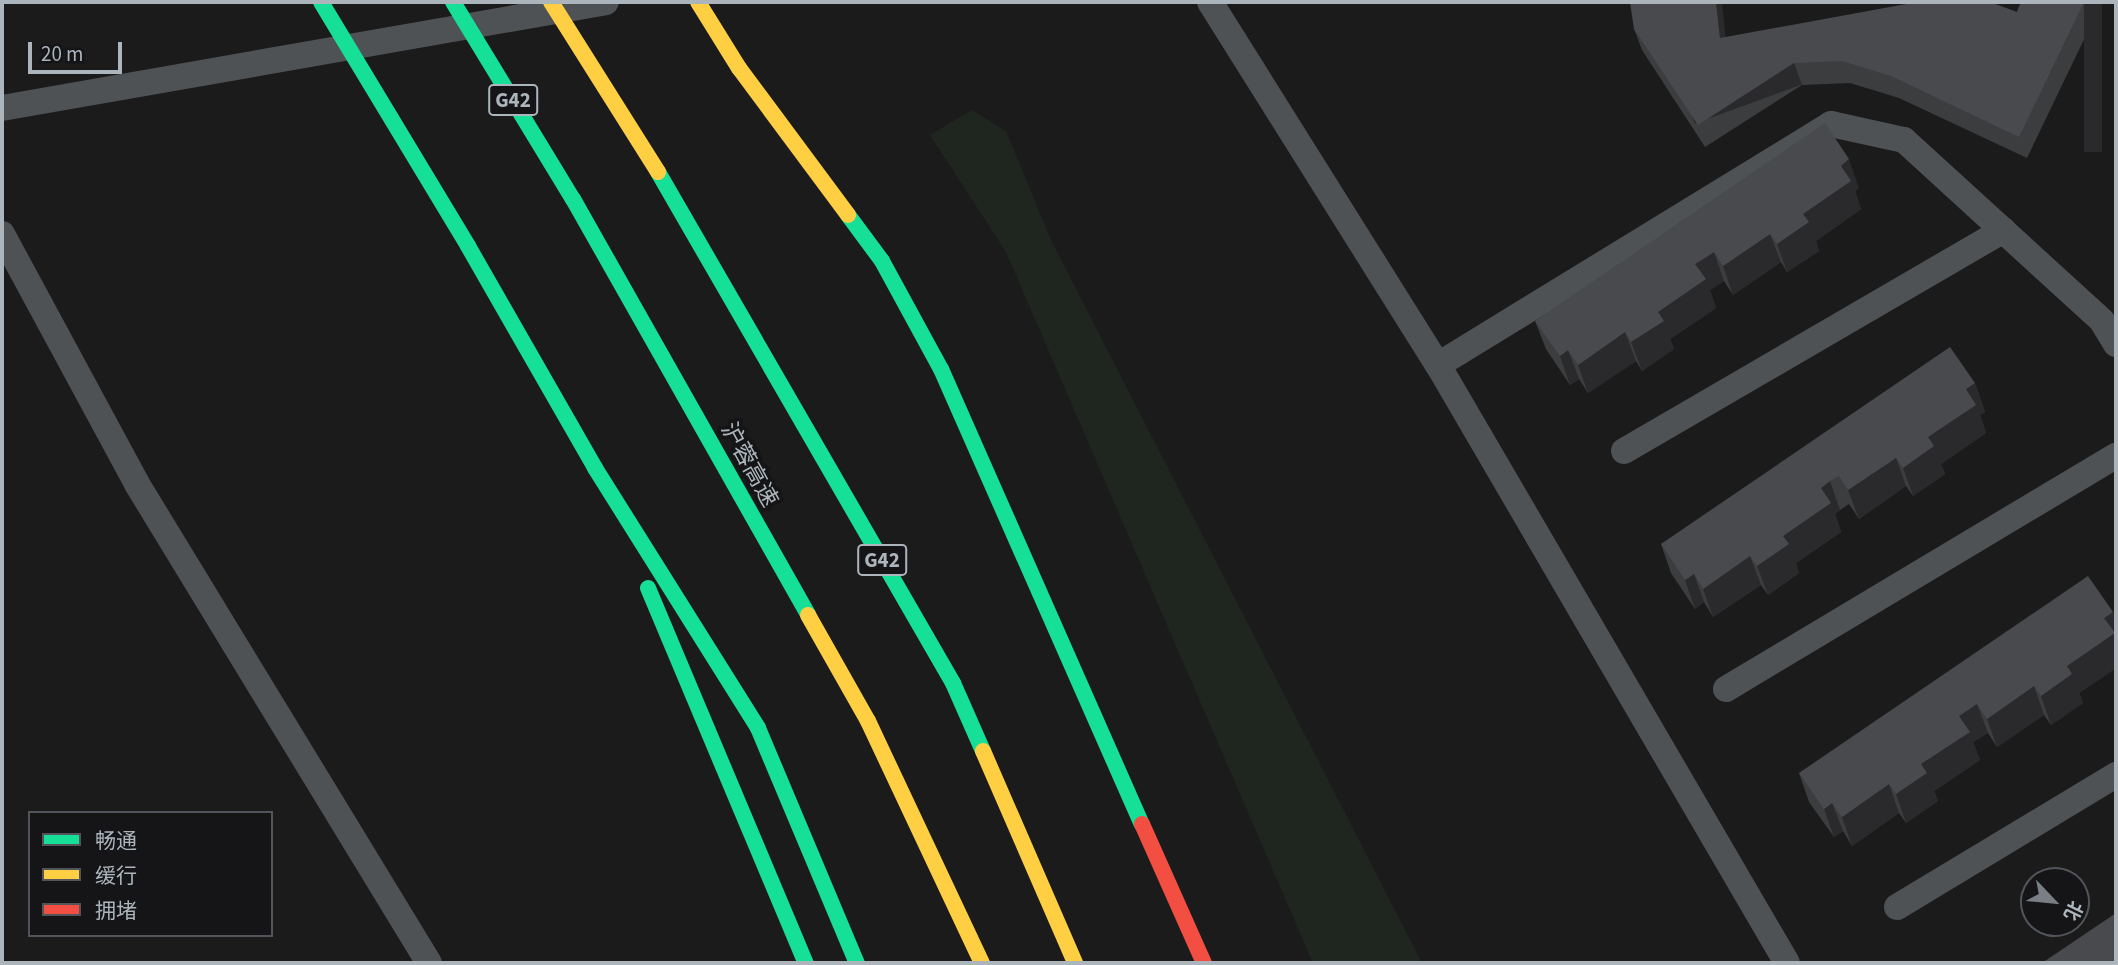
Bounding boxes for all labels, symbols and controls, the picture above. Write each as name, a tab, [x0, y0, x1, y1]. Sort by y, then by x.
scale bar	[32, 28, 126, 72]
text: 20 m	[41, 39, 83, 69]
road number: G42	[487, 82, 539, 118]
street label: 沪蓉高速	[715, 418, 783, 512]
road number: G42	[856, 542, 908, 578]
legend	[28, 811, 273, 937]
text: 畅通	[95, 826, 137, 856]
text: 缓行	[95, 861, 137, 891]
north arrow	[2020, 867, 2090, 937]
text: 拥堵	[95, 896, 137, 926]
text: 北	[2056, 896, 2089, 925]

